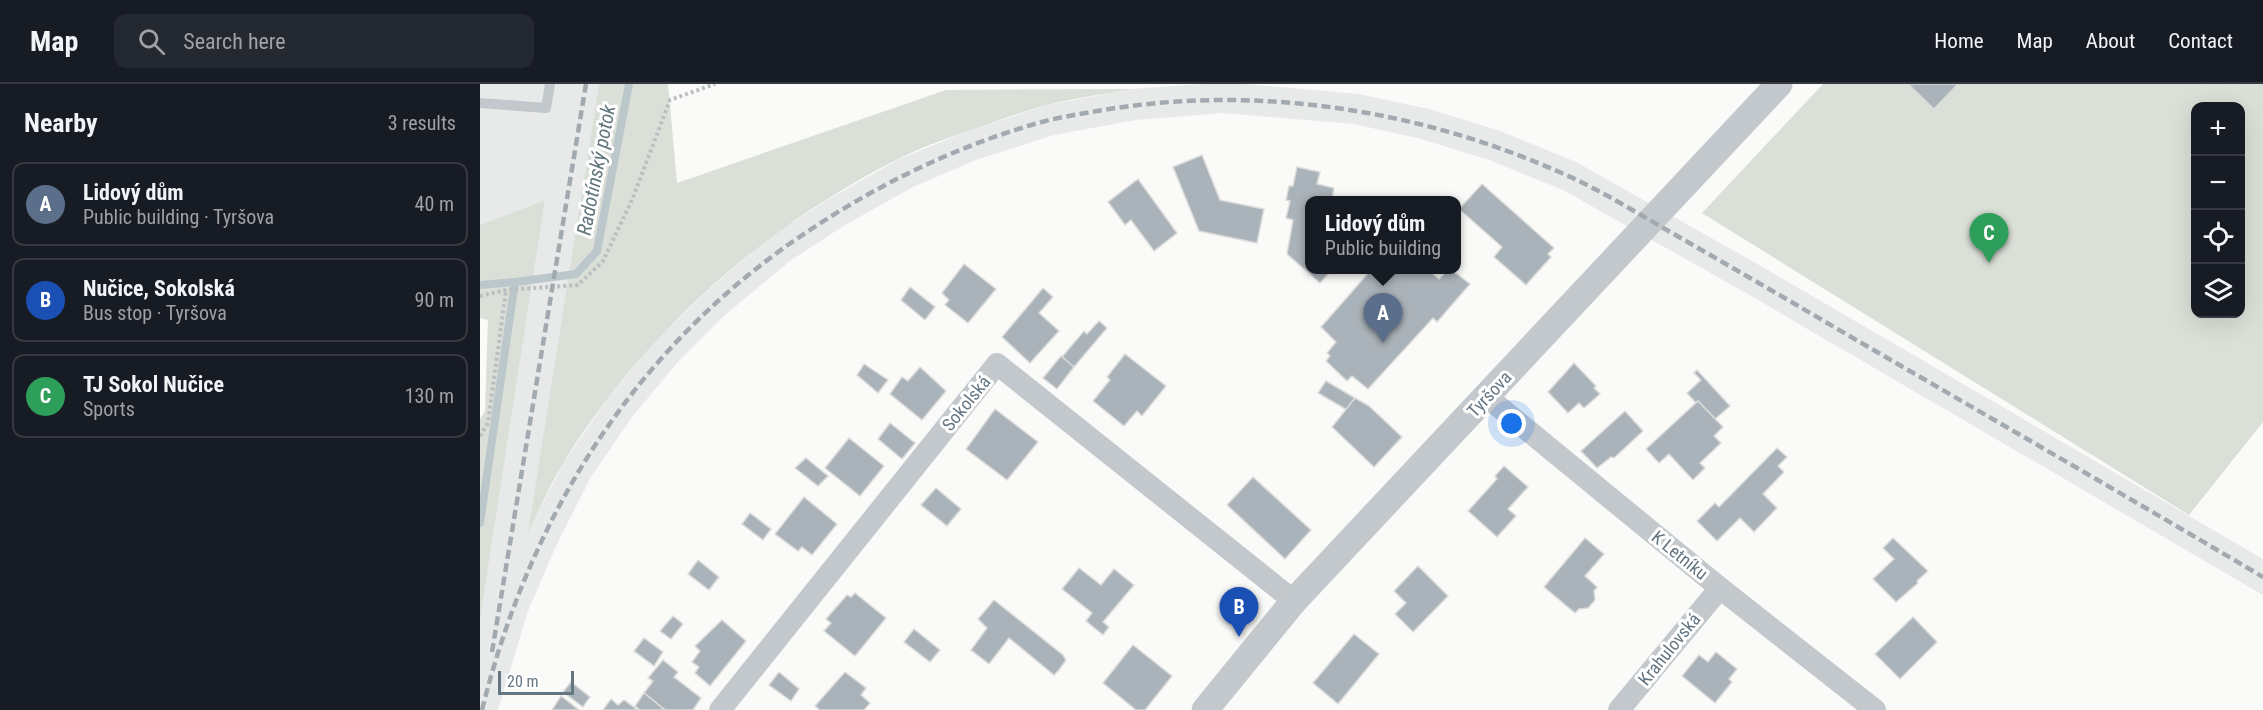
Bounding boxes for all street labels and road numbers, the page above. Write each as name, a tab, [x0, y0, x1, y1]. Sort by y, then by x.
street label: Tyršova	[1463, 367, 1515, 421]
street label: Sokolská	[938, 371, 994, 435]
street label: K Letníku	[1648, 526, 1712, 584]
street label: Krahulovská	[1634, 609, 1704, 689]

